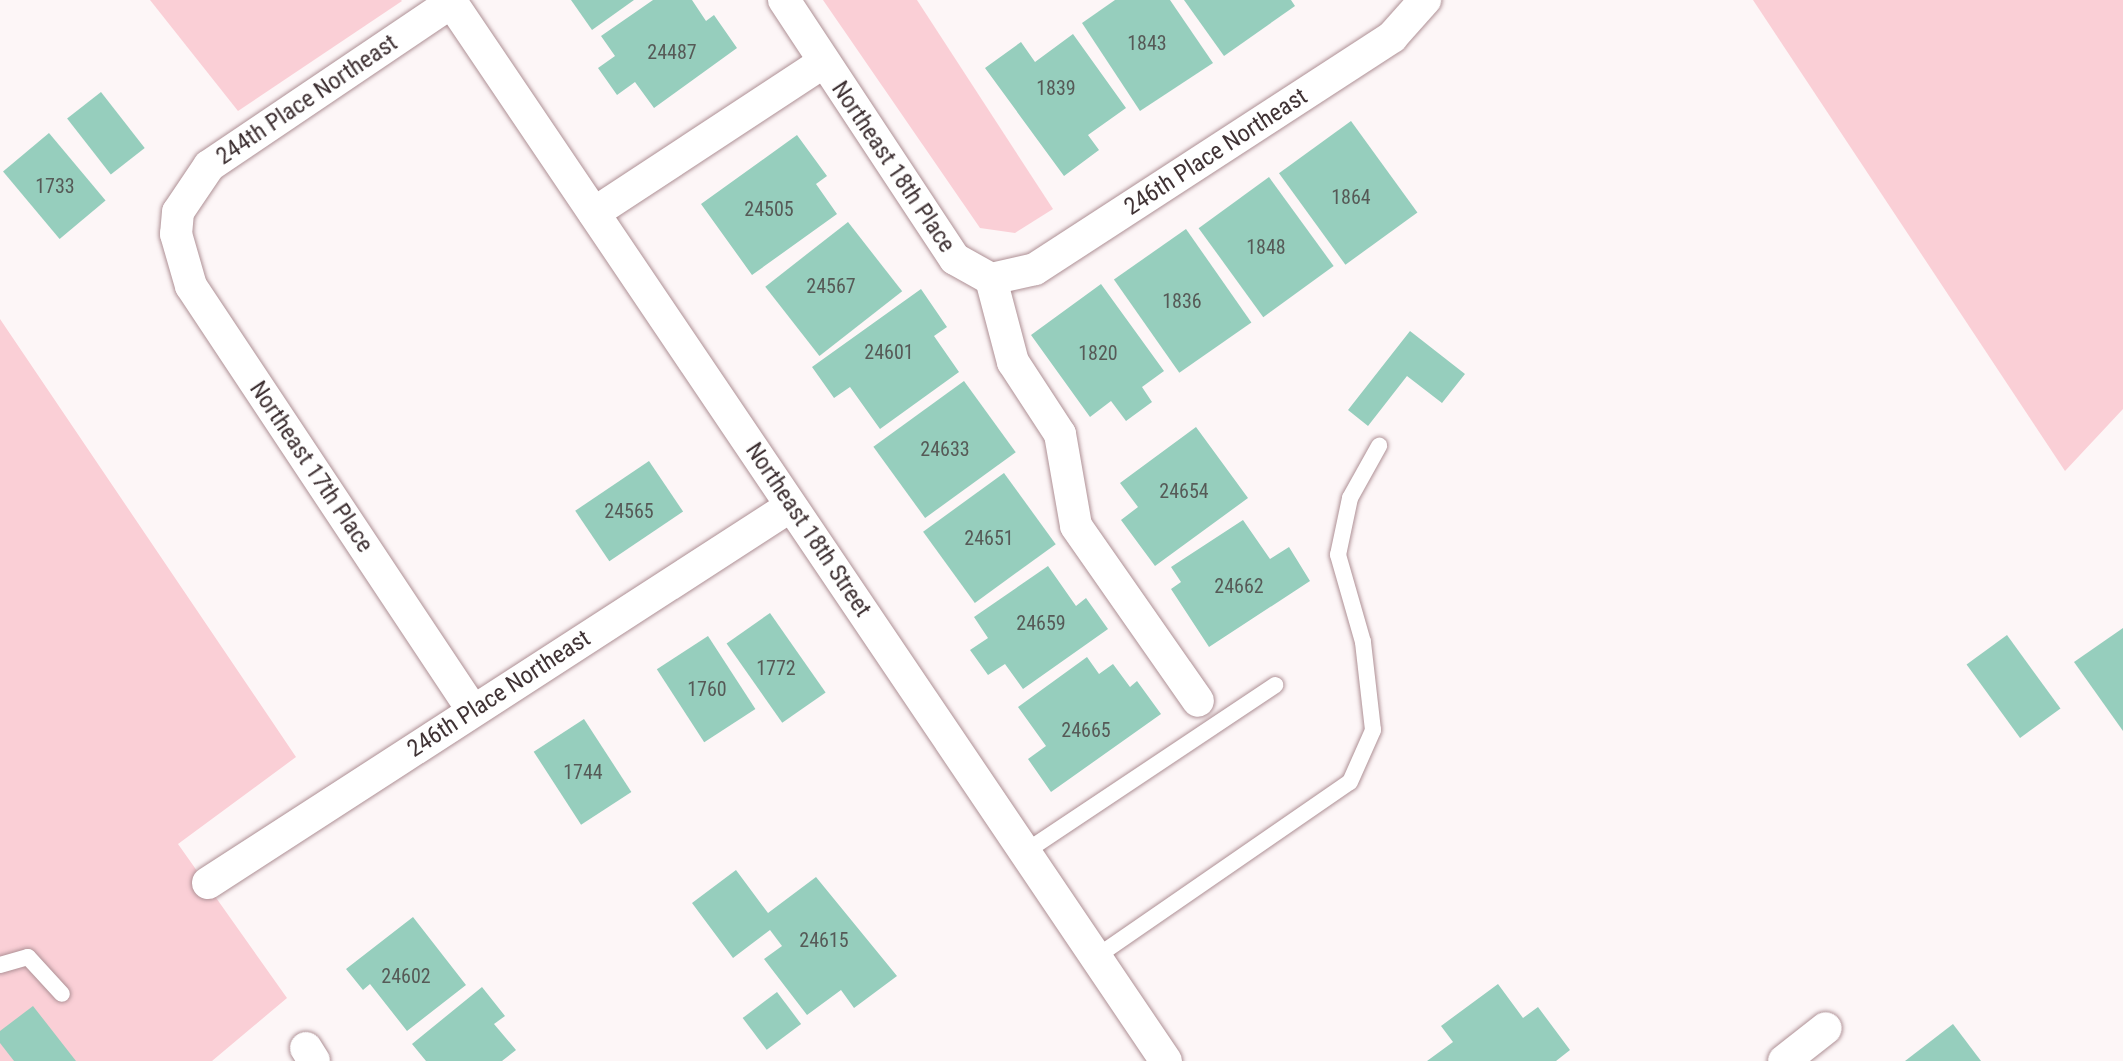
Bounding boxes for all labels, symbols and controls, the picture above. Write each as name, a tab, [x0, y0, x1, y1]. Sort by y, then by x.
street label: 244th Place Northeast	[211, 29, 403, 171]
house number: 1843	[1127, 31, 1167, 55]
house number: 24487	[647, 40, 697, 64]
street label: Northeast 18th Place	[825, 76, 961, 258]
house number: 1839	[1036, 76, 1076, 100]
street label: 246th Place Northeast	[1119, 82, 1313, 222]
house number: 1733	[35, 174, 75, 198]
house number: 1864	[1331, 185, 1371, 209]
house number: 24505	[744, 197, 794, 221]
house number: 1848	[1246, 235, 1286, 259]
house number: 24567	[806, 274, 856, 298]
house number: 1836	[1162, 289, 1202, 313]
house number: 24601	[864, 340, 914, 364]
house number: 1820	[1078, 341, 1118, 365]
street label: Northeast 17th Place	[243, 376, 379, 558]
street label: Northeast 18th Street	[739, 437, 877, 623]
house number: 24633	[920, 437, 970, 461]
house number: 24654	[1159, 479, 1209, 503]
house number: 24565	[604, 499, 654, 523]
house number: 24651	[964, 526, 1014, 550]
house number: 24662	[1214, 574, 1264, 598]
house number: 24659	[1016, 611, 1066, 635]
street label: 246th Place Northeast	[402, 624, 596, 764]
house number: 1772	[756, 656, 796, 680]
house number: 1760	[687, 677, 727, 701]
house number: 24665	[1061, 718, 1111, 742]
house number: 1744	[563, 760, 603, 784]
house number: 24615	[799, 928, 849, 952]
house number: 24602	[381, 964, 431, 988]

